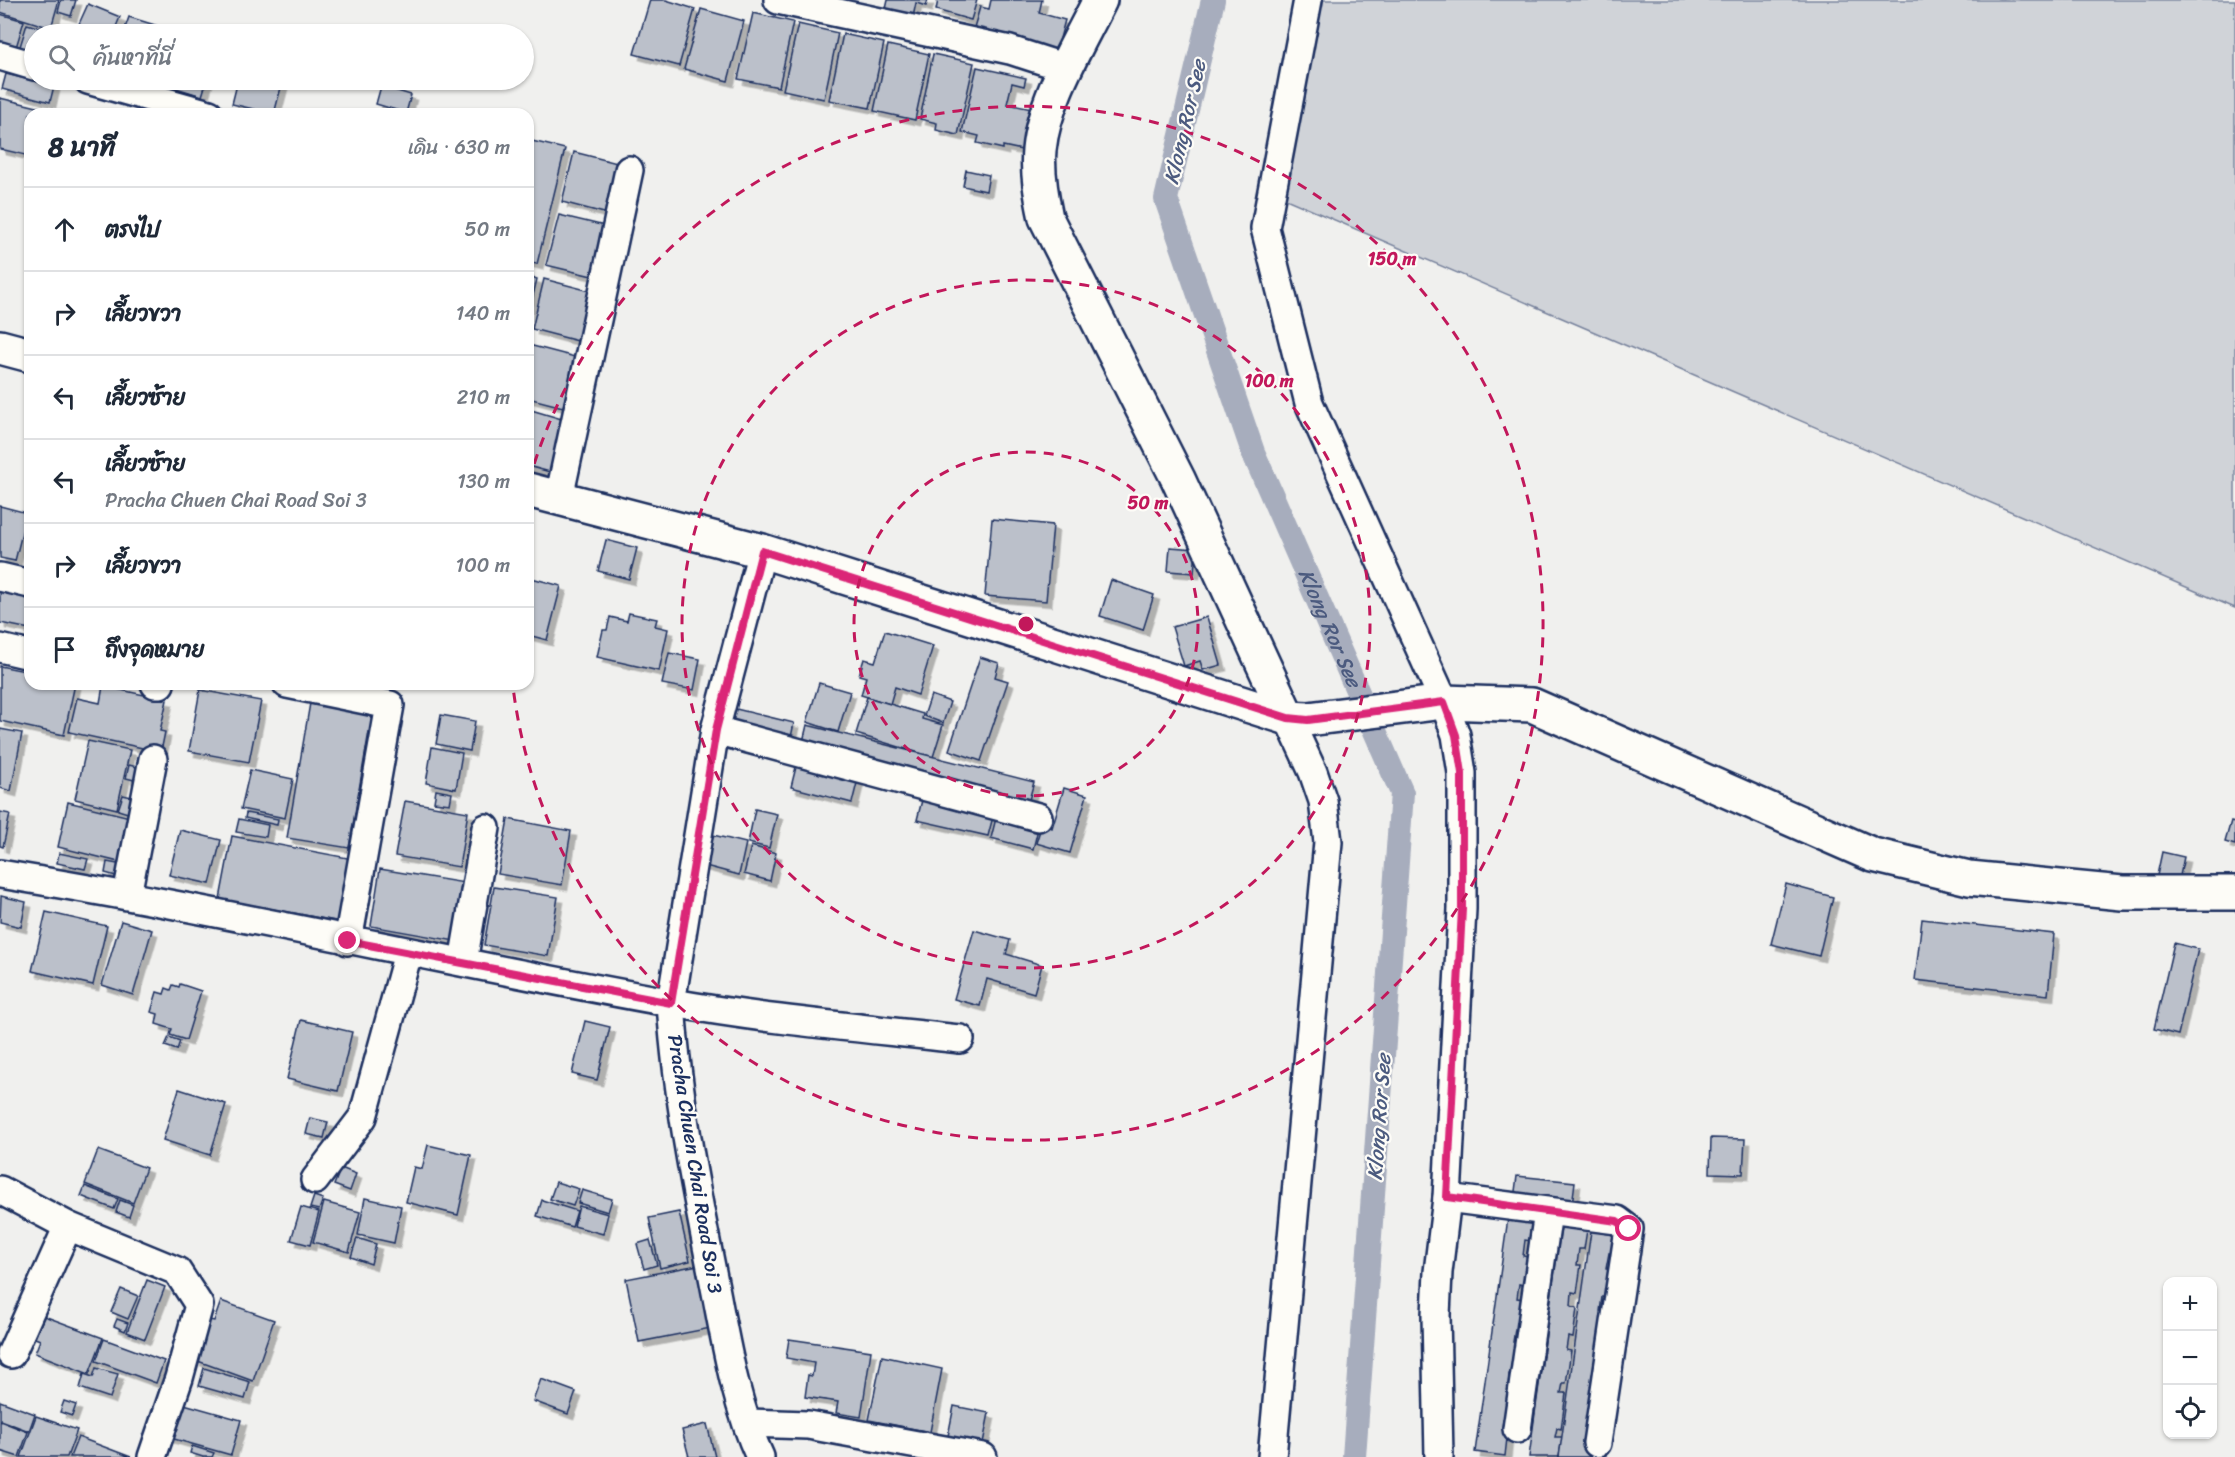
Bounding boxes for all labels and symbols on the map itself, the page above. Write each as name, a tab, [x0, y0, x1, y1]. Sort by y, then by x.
water label: Klong Ror See	[1152, 54, 1218, 188]
text: 150 m	[1368, 243, 1416, 275]
text: 100 m	[1245, 365, 1294, 397]
text: 50 m	[1128, 487, 1169, 519]
water label: Klong Ror See	[1287, 562, 1373, 696]
centre of rings	[1016, 614, 1036, 634]
route end	[334, 927, 360, 953]
street label: Pracha Chuen Chai Road Soi 3	[657, 1032, 733, 1296]
water label: Klong Ror See	[1356, 1050, 1403, 1181]
route start	[1615, 1215, 1641, 1241]

